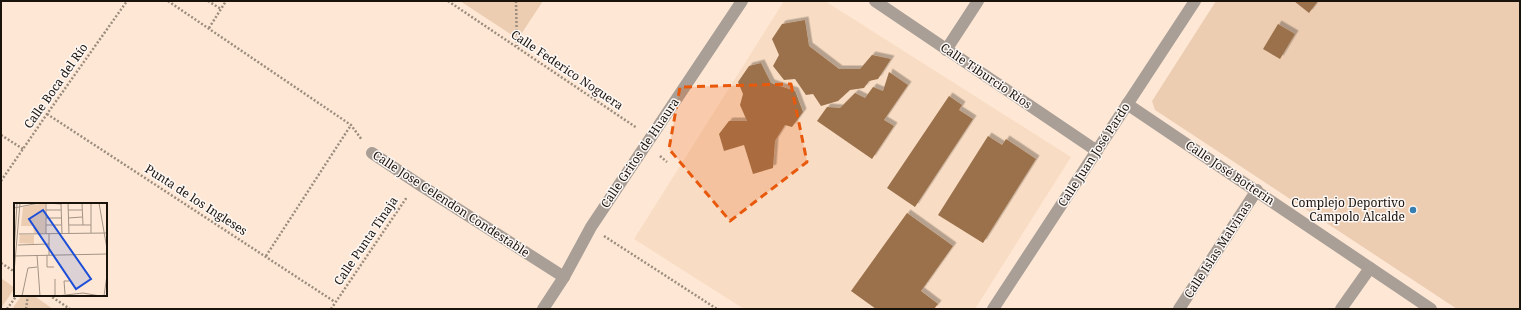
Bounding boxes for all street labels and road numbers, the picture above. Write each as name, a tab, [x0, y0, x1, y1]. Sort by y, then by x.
street label: Calle Federico Noguera	[508, 26, 627, 114]
street label: Calle Boca del Río	[20, 39, 92, 132]
street label: Calle Tiburcio Rios	[937, 39, 1035, 112]
street label: Calle Gritos de Huaura	[596, 94, 683, 211]
street label: Calle Juan José Pardo	[1054, 99, 1134, 210]
street label: Calle José Botterin	[1182, 136, 1278, 209]
street label: Calle Jose Celendon Condestable	[370, 146, 533, 261]
street label: Punta de los Ingleses	[142, 160, 251, 239]
street label: Calle Punta Tinaja	[329, 193, 402, 289]
street label: Calle Islas Malvinas	[1180, 198, 1255, 301]

